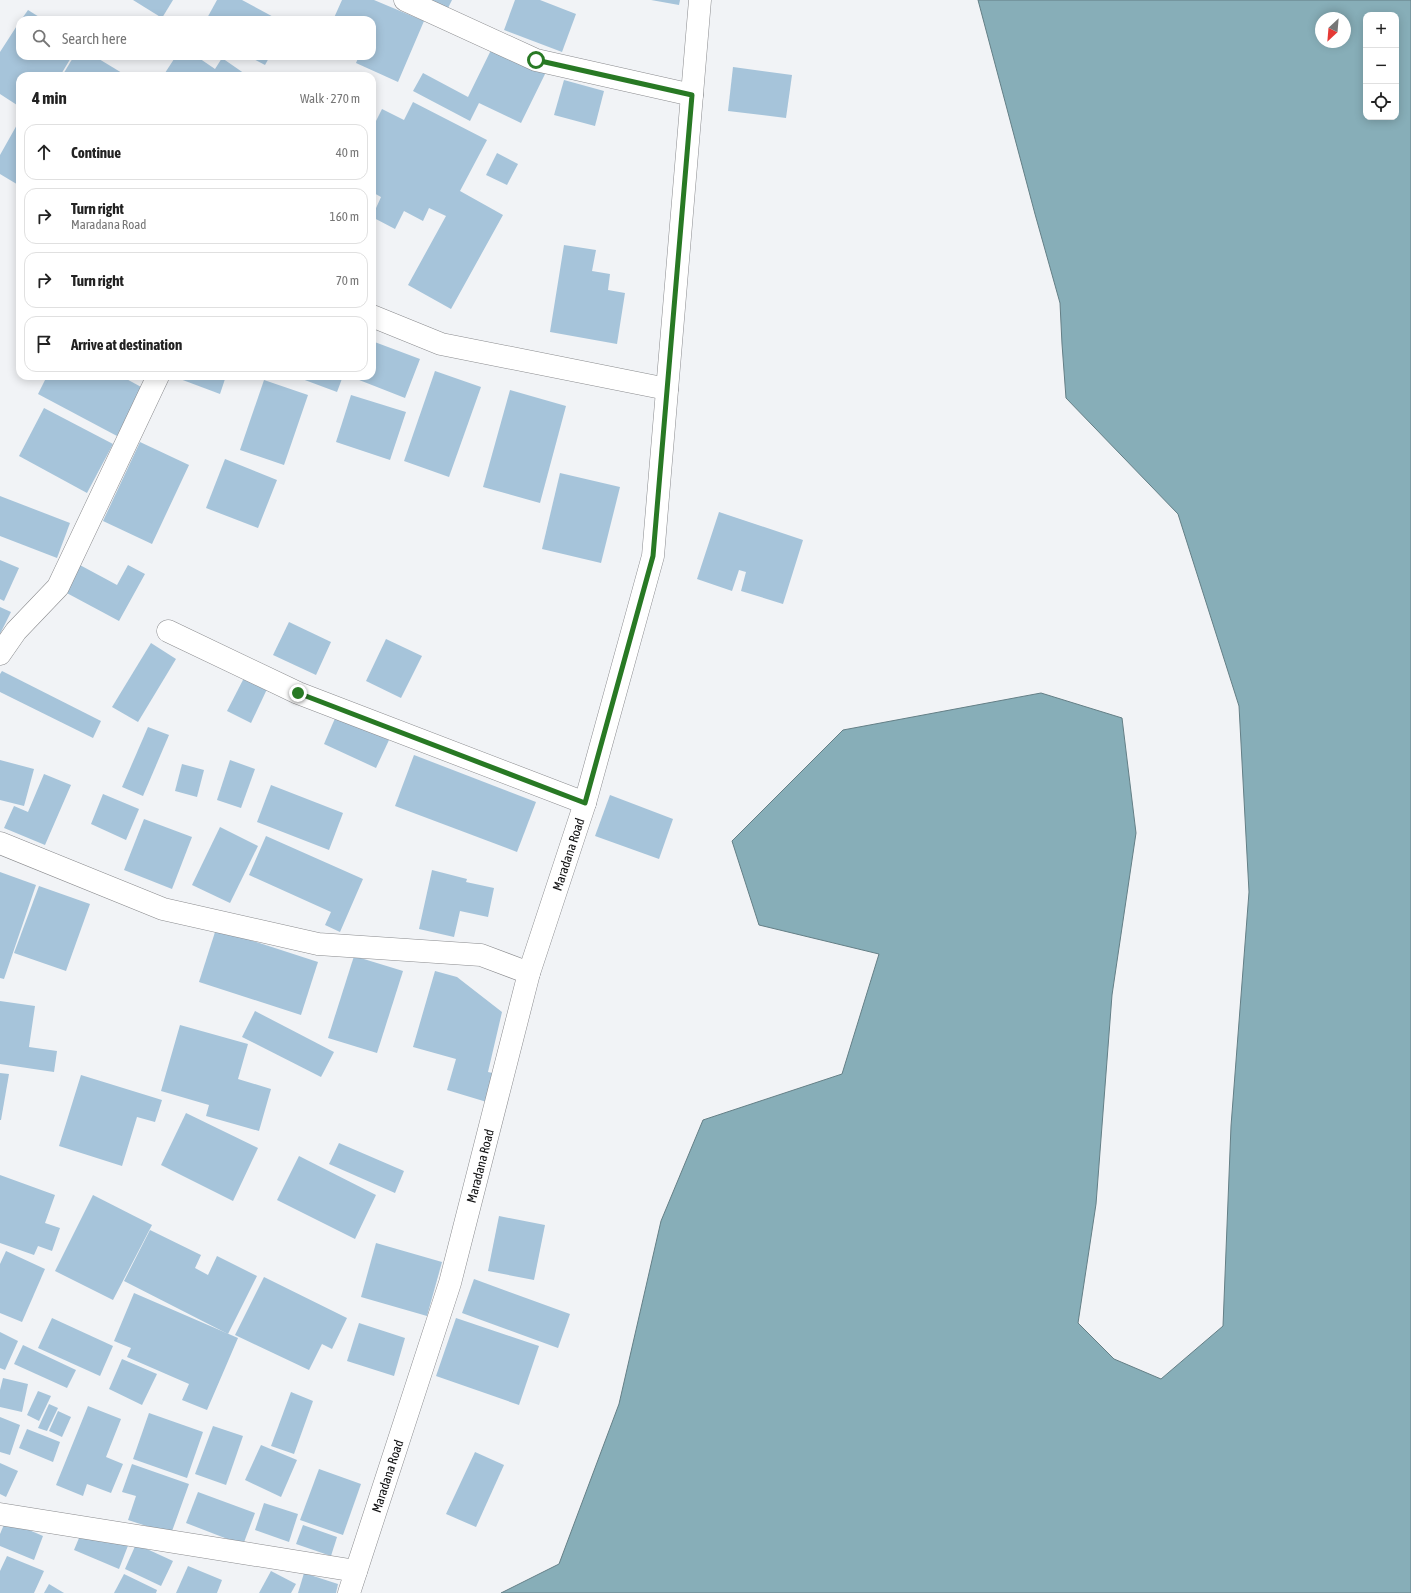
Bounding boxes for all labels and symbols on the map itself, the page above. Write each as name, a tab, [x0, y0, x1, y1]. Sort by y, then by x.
north arrow	[1315, 12, 1351, 48]
route start	[527, 51, 545, 69]
route end	[289, 684, 307, 702]
street label: Maradana Road	[550, 816, 588, 893]
street label: Maradana Road	[464, 1127, 497, 1204]
street label: Maradana Road	[369, 1438, 406, 1514]

